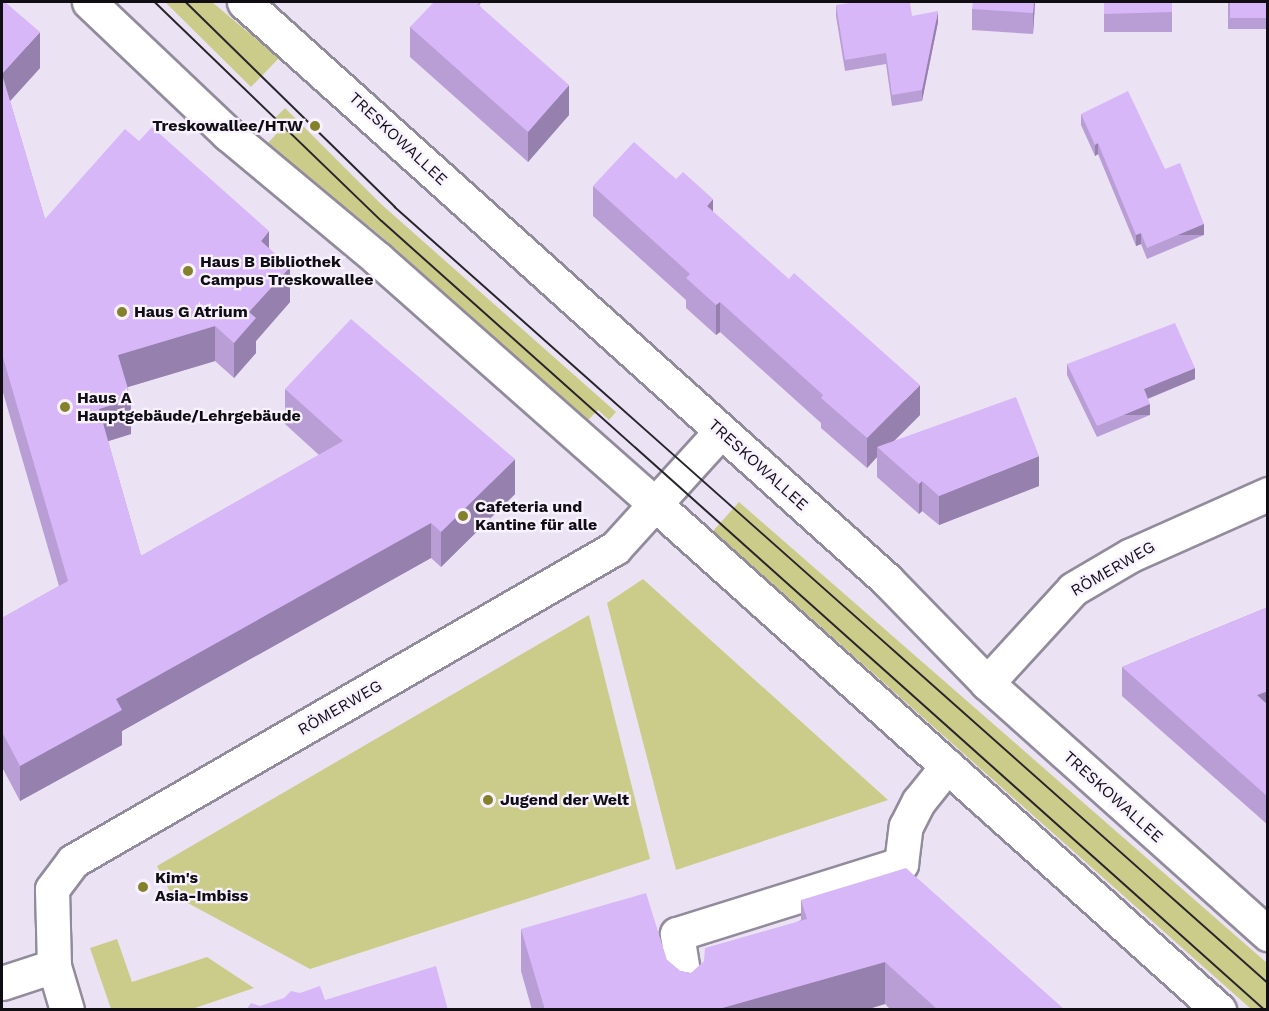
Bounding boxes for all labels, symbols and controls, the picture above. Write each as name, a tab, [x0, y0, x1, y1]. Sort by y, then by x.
street label: TRESKOWALLEE	[345, 89, 451, 189]
place label: Treskowallee/HTW	[152, 116, 303, 136]
marker: Treskowallee/HTW	[308, 119, 322, 133]
place label: Haus B Bibliothek Campus Treskowallee	[200, 252, 374, 290]
marker: Haus B Bibliothek Campus Treskowallee	[181, 264, 195, 278]
place label: Haus G Atrium	[134, 302, 248, 322]
marker: Haus G Atrium	[115, 305, 129, 319]
place label: Haus A Hauptgebäude/Lehrgebäude	[77, 388, 301, 426]
marker: Haus A Hauptgebäude/Lehrgebäude	[58, 400, 72, 414]
street label: TRESKOWALLEE	[704, 415, 812, 515]
place label: Cafeteria und Kantine für alle	[475, 497, 598, 535]
marker: Cafeteria und Kantine für alle	[456, 509, 470, 523]
street label: RÖMERWEG	[1068, 537, 1158, 601]
street label: RÖMERWEG	[295, 676, 385, 740]
street label: TRESKOWALLEE	[1059, 747, 1167, 847]
place label: Jugend der Welt	[500, 790, 630, 810]
marker: Jugend der Welt	[481, 793, 495, 807]
place label: Kim's Asia-Imbiss	[155, 868, 248, 906]
marker: Kim's Asia-Imbiss	[136, 880, 150, 894]

